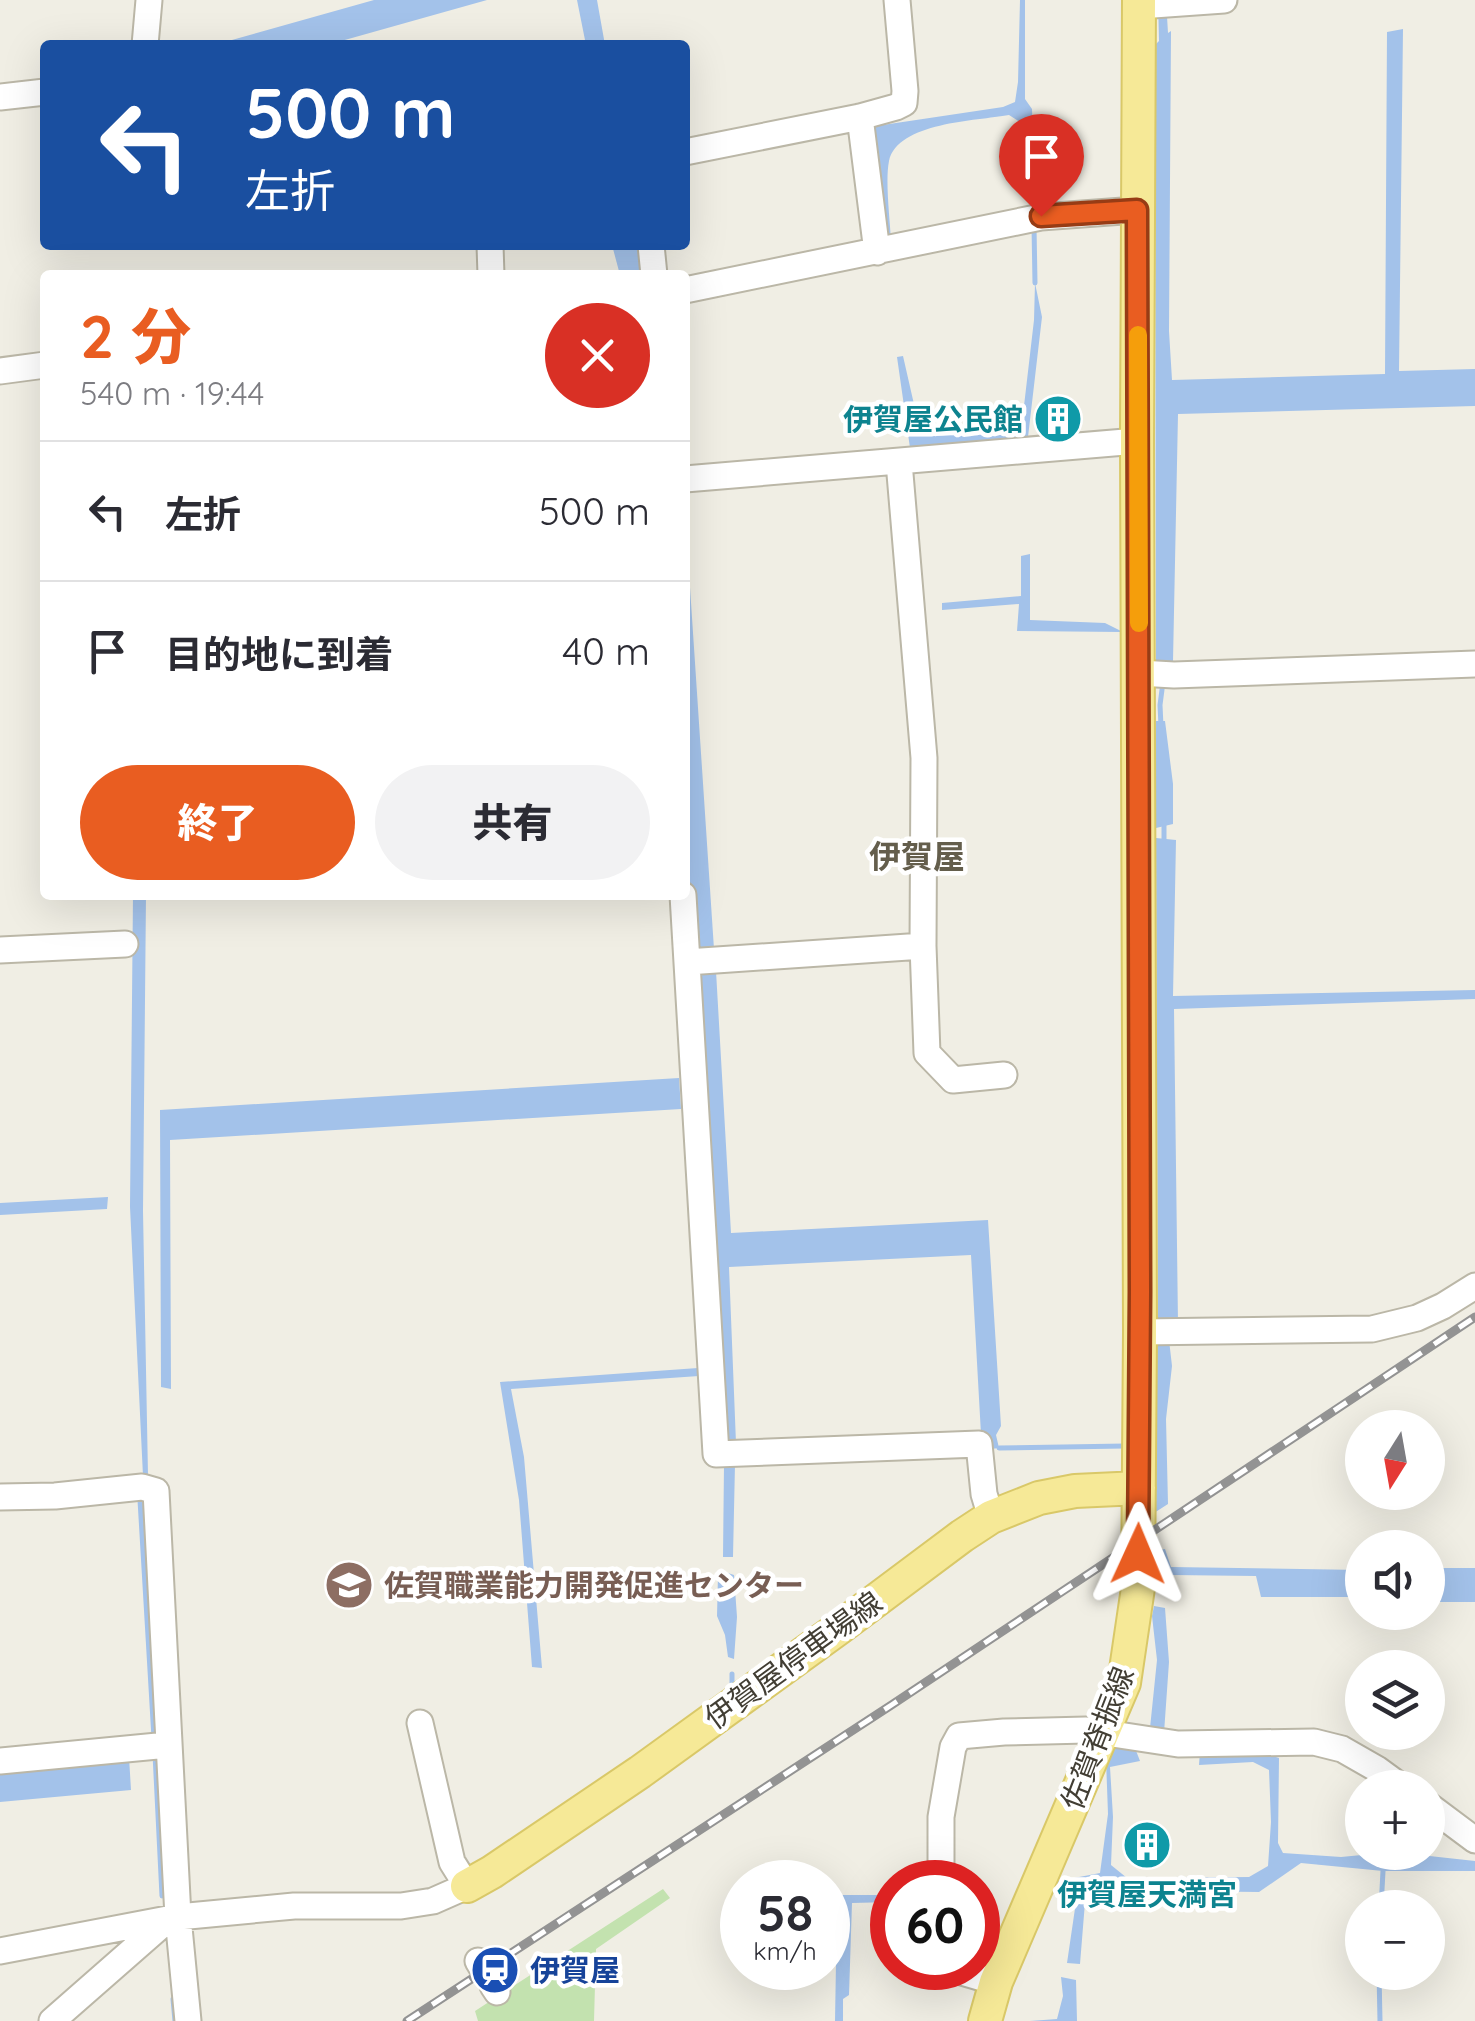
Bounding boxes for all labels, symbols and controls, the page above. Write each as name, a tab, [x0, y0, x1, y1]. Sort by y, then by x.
text: 500 m	[245, 68, 455, 156]
icon: left	[80, 80, 210, 210]
pin	[999, 114, 1084, 217]
icon: arrive	[1014, 129, 1069, 184]
text: 左折	[245, 162, 335, 218]
text: 2 分	[80, 298, 191, 373]
button: close	[545, 303, 650, 408]
text: 540 m · 19:44	[80, 373, 264, 413]
building icon: 伊賀屋公民館	[1032, 393, 1084, 445]
place label: 伊賀屋公民館	[843, 400, 1023, 438]
icon: left	[80, 484, 135, 539]
text: 500 m	[539, 487, 650, 535]
text: 左折	[165, 490, 241, 538]
icon: arrive	[80, 624, 135, 679]
text: 40 m	[562, 627, 650, 675]
text: 目的地に到着	[165, 630, 393, 678]
button: 終了	[80, 765, 355, 880]
button: 共有	[375, 765, 650, 880]
district label: 伊賀屋	[869, 836, 965, 876]
north arrow	[1345, 1410, 1445, 1510]
map controls	[1345, 1410, 1445, 1990]
position arrow	[1086, 1502, 1190, 1606]
button: sound	[1345, 1530, 1445, 1630]
school or university icon: 佐賀職業能力開発促進センター	[323, 1559, 375, 1611]
place label: 佐賀職業能力開発促進センター	[384, 1566, 804, 1604]
street label: 伊賀屋停車場線	[697, 1583, 889, 1737]
button: layers	[1345, 1650, 1445, 1750]
street label: 佐賀脊振線	[1052, 1661, 1142, 1815]
button: +	[1345, 1770, 1445, 1870]
building icon: 伊賀屋天満宮	[1121, 1819, 1173, 1871]
speed limit sign: 60	[870, 1860, 1000, 1990]
place label: 伊賀屋天満宮	[1057, 1875, 1237, 1913]
text: 58	[757, 1881, 813, 1944]
button: −	[1345, 1890, 1445, 1990]
text: km/h	[753, 1935, 817, 1966]
station icon: 伊賀屋	[469, 1944, 521, 1996]
place label: 伊賀屋	[530, 1951, 620, 1989]

